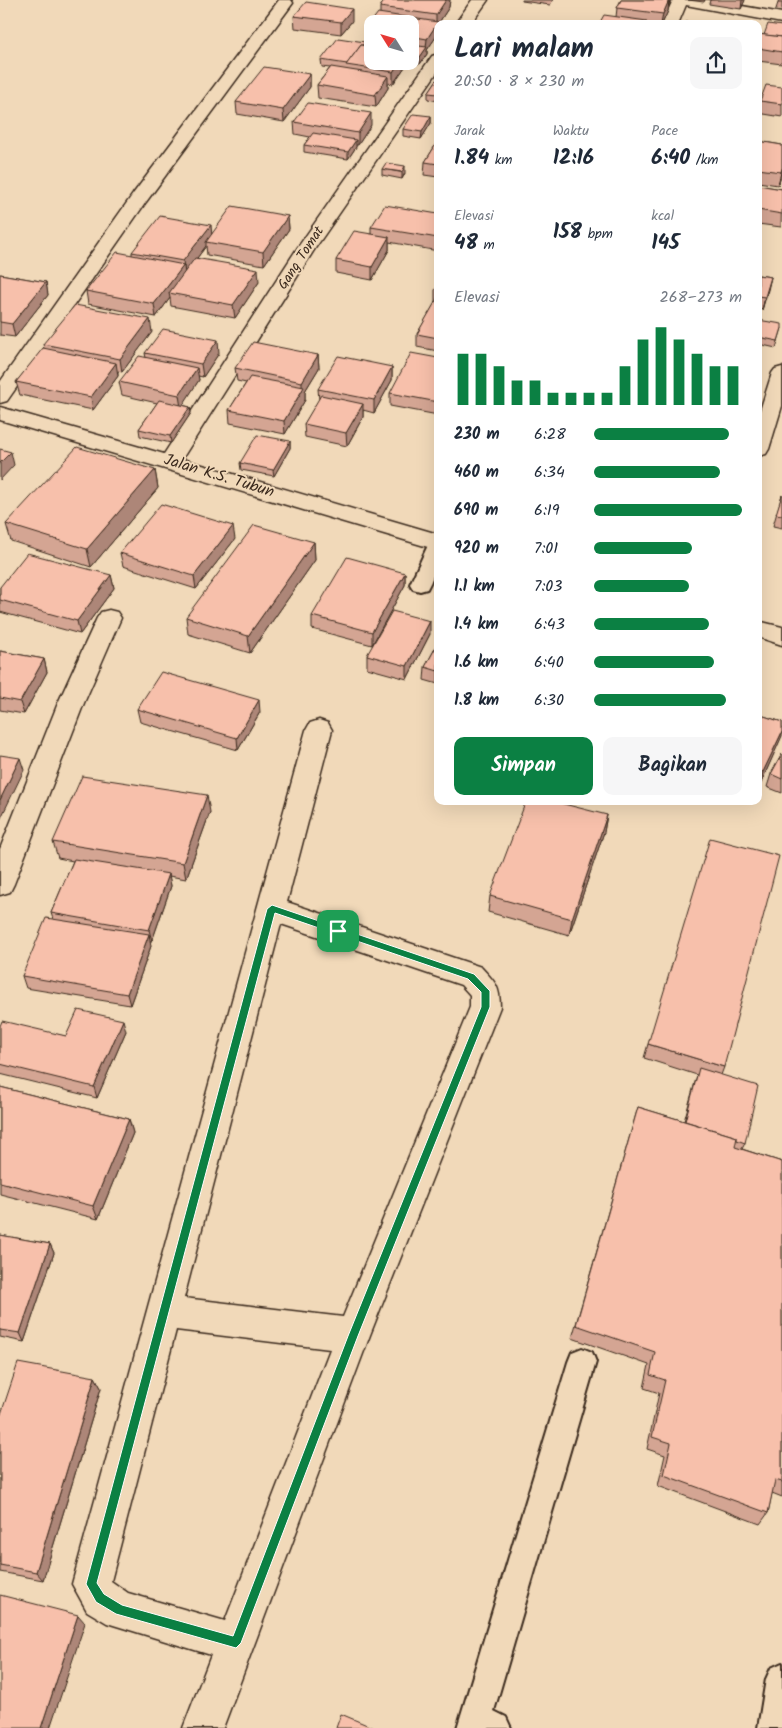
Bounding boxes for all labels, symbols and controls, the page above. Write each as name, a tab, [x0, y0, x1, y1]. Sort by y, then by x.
north arrow	[364, 15, 419, 70]
map controls	[364, 15, 419, 70]
text: Lari malam	[454, 27, 594, 72]
button: share	[690, 37, 742, 89]
text: 20:50 · 8 × 230 m	[454, 69, 584, 94]
text: Jarak	[454, 120, 485, 142]
text: Waktu	[553, 120, 589, 142]
text: Pace	[651, 120, 678, 142]
text: 1.84	[454, 142, 489, 175]
text: 12:16	[553, 142, 594, 175]
text: 6:40	[651, 142, 690, 175]
text: km	[489, 149, 512, 171]
text: /km	[690, 149, 718, 171]
text: Elevasi	[454, 205, 494, 227]
text: kcal	[651, 205, 674, 227]
text: 158	[553, 216, 582, 249]
street label: Gang Tomat	[272, 221, 330, 294]
text: bpm	[582, 223, 613, 245]
text: 48	[454, 227, 478, 260]
text: 145	[651, 227, 680, 260]
text: m	[478, 234, 495, 256]
text: Elevasi	[454, 285, 499, 310]
text: 268–273 m	[659, 285, 742, 310]
text: 230 m	[454, 422, 500, 447]
text: 6:28	[534, 422, 566, 447]
street label: Jalan K.S. Tubun	[161, 447, 277, 505]
text: 460 m	[454, 460, 499, 485]
text: 6:34	[534, 460, 565, 485]
text: 690 m	[454, 498, 498, 523]
text: 6:19	[534, 498, 560, 523]
text: 920 m	[454, 536, 499, 561]
text: 7:01	[534, 536, 558, 561]
text: 1.1 km	[454, 574, 495, 599]
text: 7:03	[534, 574, 562, 599]
text: 1.4 km	[454, 612, 499, 637]
text: 6:43	[534, 612, 565, 637]
text: 1.6 km	[454, 650, 498, 675]
text: 6:40	[534, 650, 564, 675]
text: 1.8 km	[454, 688, 499, 713]
text: 6:30	[534, 688, 564, 713]
button: Simpan	[454, 737, 593, 795]
button: Bagikan	[603, 737, 742, 795]
pin	[317, 910, 359, 952]
icon: arrive	[324, 917, 352, 945]

